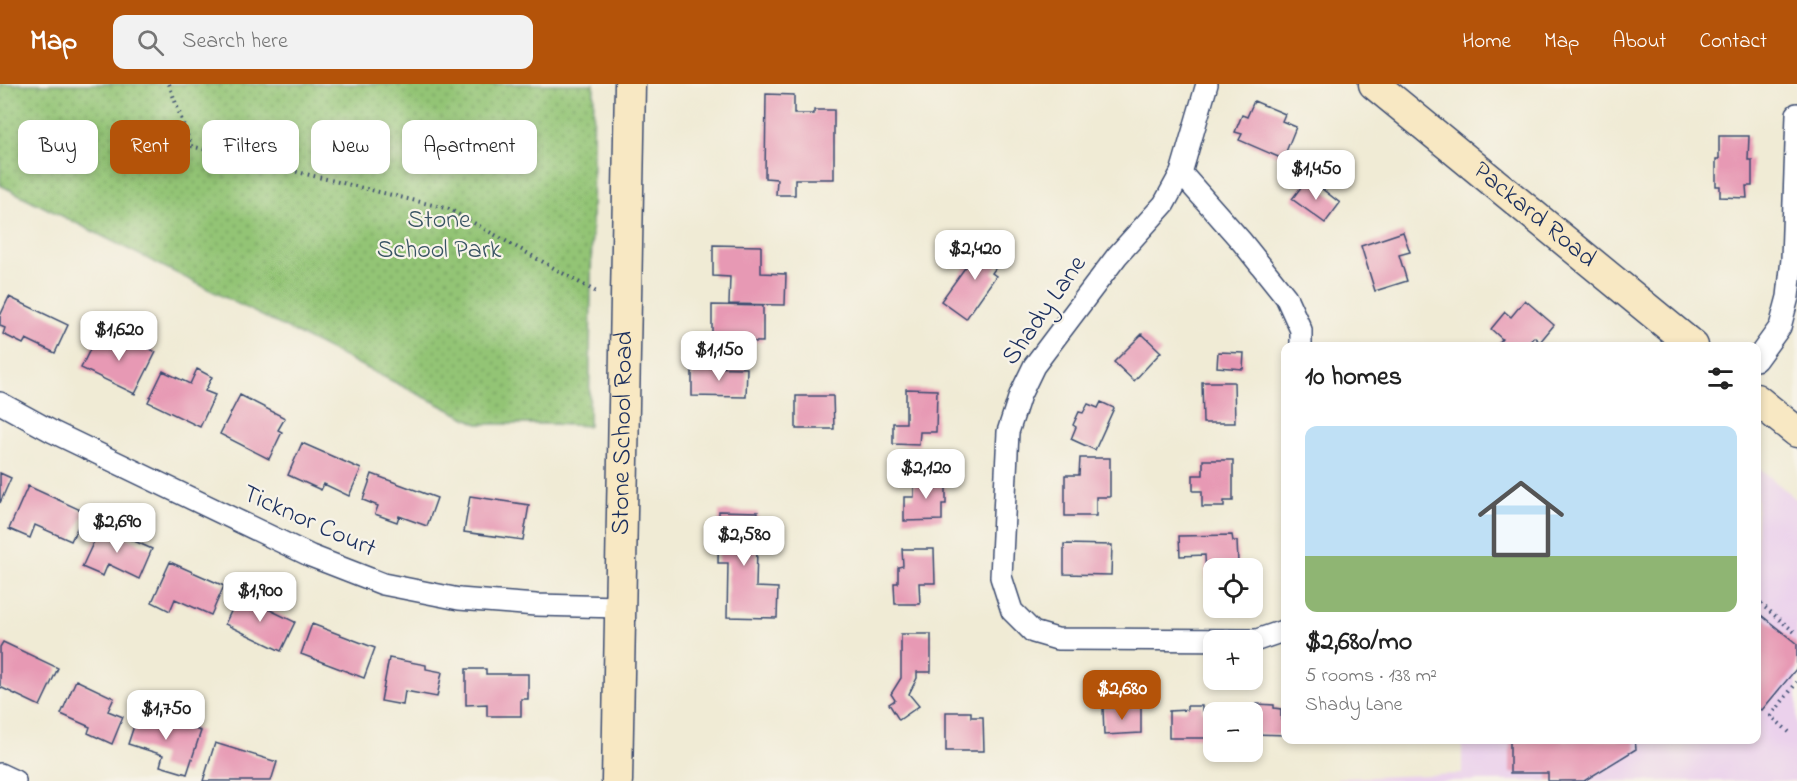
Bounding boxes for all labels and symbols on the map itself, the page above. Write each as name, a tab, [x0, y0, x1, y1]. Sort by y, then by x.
pin: $1,450	[1267, 150, 1365, 201]
street label: Packard Road	[1464, 153, 1604, 278]
park label: Stone School Park	[377, 202, 502, 270]
pin: $2,420	[926, 230, 1024, 281]
street label: Shady Lane	[993, 248, 1097, 374]
pin: $1,620	[70, 311, 168, 362]
street label: Stone School Road	[603, 330, 644, 536]
pin: $1,150	[670, 331, 768, 382]
pin: $2,120	[877, 449, 975, 500]
street label: Ticknor Court	[236, 476, 382, 569]
pin: $2,690	[68, 503, 166, 554]
pin: $2,580	[695, 516, 793, 567]
pin: $1,900	[211, 572, 309, 623]
pin: $2,680	[1073, 670, 1171, 721]
pin: $1,750	[117, 690, 215, 741]

